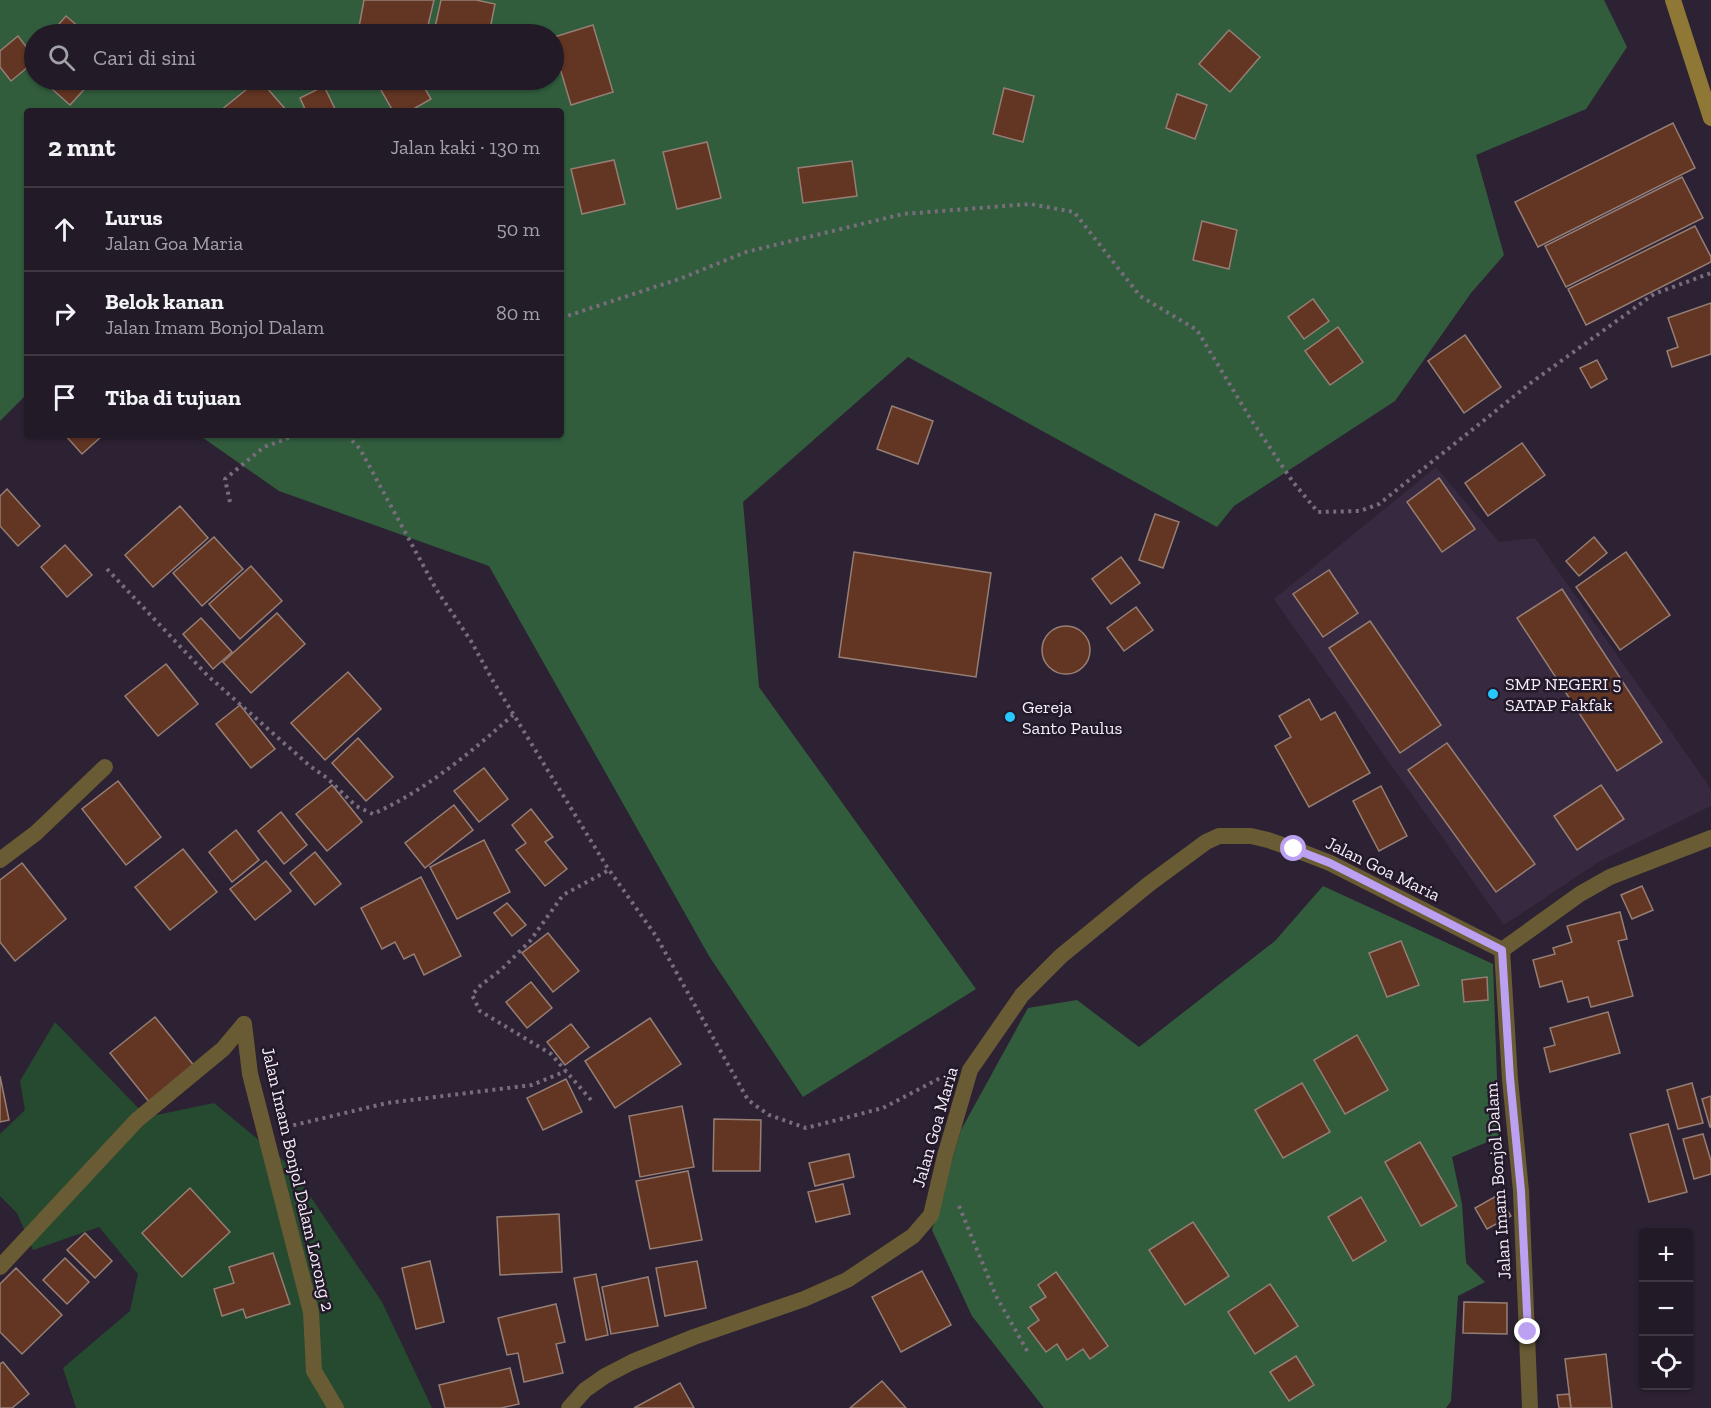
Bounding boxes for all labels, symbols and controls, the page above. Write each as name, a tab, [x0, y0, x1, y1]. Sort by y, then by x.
search box	[24, 24, 564, 90]
icon: search	[45, 41, 78, 74]
text: Cari di sini	[93, 44, 196, 71]
text: 2 mnt	[48, 131, 115, 163]
text: Jalan kaki · 130 m	[390, 135, 540, 159]
text: Lurus	[105, 204, 163, 231]
icon: ahead	[48, 213, 81, 246]
text: 50 m	[496, 217, 540, 241]
text: Jalan Goa Maria	[105, 231, 243, 255]
text: Belok kanan	[105, 288, 224, 315]
icon: right	[48, 297, 81, 330]
text: 80 m	[496, 301, 540, 325]
text: Jalan Imam Bonjol Dalam	[105, 315, 324, 339]
icon: arrive	[48, 381, 81, 414]
text: Tiba di tujuan	[105, 384, 241, 411]
place label: SMP NEGERI 5 SATAP Fakfak	[1505, 673, 1622, 716]
marker: SMP NEGERI 5 SATAP Fakfak	[1486, 687, 1500, 701]
place label: Gereja Santo Paulus	[1022, 696, 1123, 739]
marker: Gereja Santo Paulus	[1003, 710, 1017, 724]
street label: Jalan Goa Maria	[1322, 832, 1444, 906]
route start	[1280, 835, 1306, 861]
street label: Jalan Imam Bonjol Dalam Lorong 2	[257, 1045, 339, 1313]
street label: Jalan Goa Maria	[907, 1064, 963, 1190]
street label: Jalan Imam Bonjol Dalam	[1480, 1081, 1516, 1280]
map controls	[1639, 1228, 1693, 1390]
button: +	[1639, 1228, 1693, 1282]
button: −	[1639, 1282, 1693, 1336]
route end	[1514, 1318, 1540, 1344]
button: locate	[1639, 1336, 1693, 1390]

